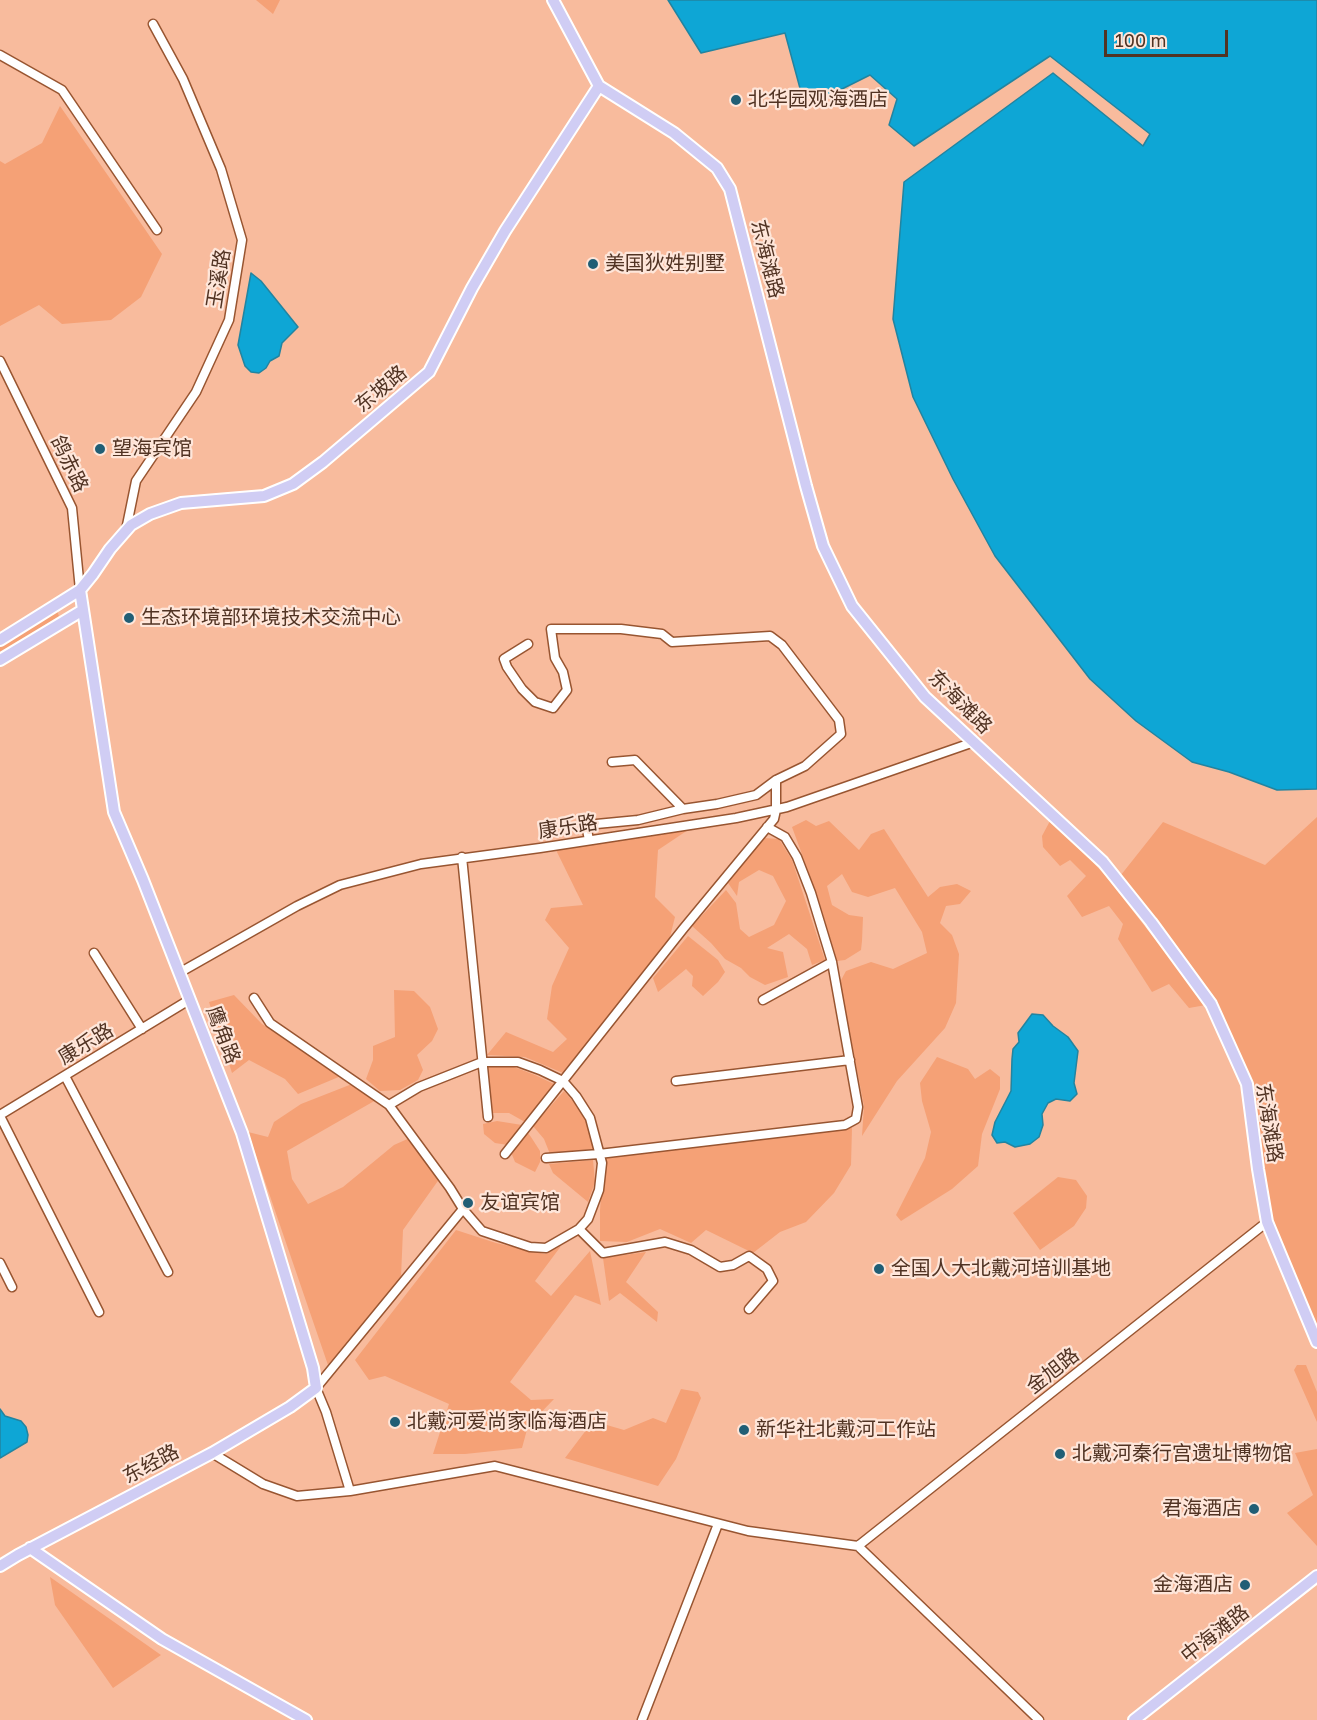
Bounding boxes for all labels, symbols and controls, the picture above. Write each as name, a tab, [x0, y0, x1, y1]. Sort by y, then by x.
scale bar	[1107, 18, 1232, 56]
text: 100 m	[1115, 29, 1166, 51]
place label: 北华园观海酒店	[748, 88, 888, 112]
marker: 北华园观海酒店	[729, 93, 743, 107]
street label: 东海滩路	[746, 217, 788, 301]
street label: 玉溪路	[202, 247, 236, 311]
place label: 美国狄姓别墅	[605, 252, 725, 276]
marker: 美国狄姓别墅	[586, 257, 600, 271]
street label: 东坡路	[350, 361, 412, 417]
street label: 鸽赤路	[45, 432, 93, 496]
place label: 望海宾馆	[112, 437, 192, 461]
marker: 望海宾馆	[93, 442, 107, 456]
place label: 生态环境部环境技术交流中心	[141, 606, 401, 630]
marker: 生态环境部环境技术交流中心	[122, 611, 136, 625]
street label: 东海滩路	[923, 665, 997, 739]
street label: 康乐路	[536, 810, 600, 844]
street label: 鹰角路	[201, 1003, 245, 1067]
street label: 康乐路	[54, 1018, 118, 1070]
street label: 东海滩路	[1251, 1082, 1287, 1164]
place label: 友谊宾馆	[480, 1191, 560, 1215]
marker: 友谊宾馆	[461, 1196, 475, 1210]
place label: 全国人大北戴河培训基地	[891, 1257, 1111, 1281]
marker: 全国人大北戴河培训基地	[872, 1262, 886, 1276]
street label: 金旭路	[1022, 1343, 1084, 1399]
place label: 北戴河爱尚家临海酒店	[407, 1410, 607, 1434]
marker: 北戴河爱尚家临海酒店	[388, 1415, 402, 1429]
place label: 新华社北戴河工作站	[756, 1418, 936, 1442]
marker: 新华社北戴河工作站	[737, 1423, 751, 1437]
street label: 东经路	[119, 1439, 183, 1489]
place label: 北戴河秦行宫遗址博物馆	[1072, 1442, 1292, 1466]
marker: 北戴河秦行宫遗址博物馆	[1053, 1447, 1067, 1461]
place label: 君海酒店	[1162, 1497, 1242, 1521]
marker: 君海酒店	[1247, 1502, 1261, 1516]
place label: 金海酒店	[1153, 1573, 1233, 1597]
marker: 金海酒店	[1238, 1578, 1252, 1592]
street label: 中海滩路	[1176, 1600, 1254, 1668]

